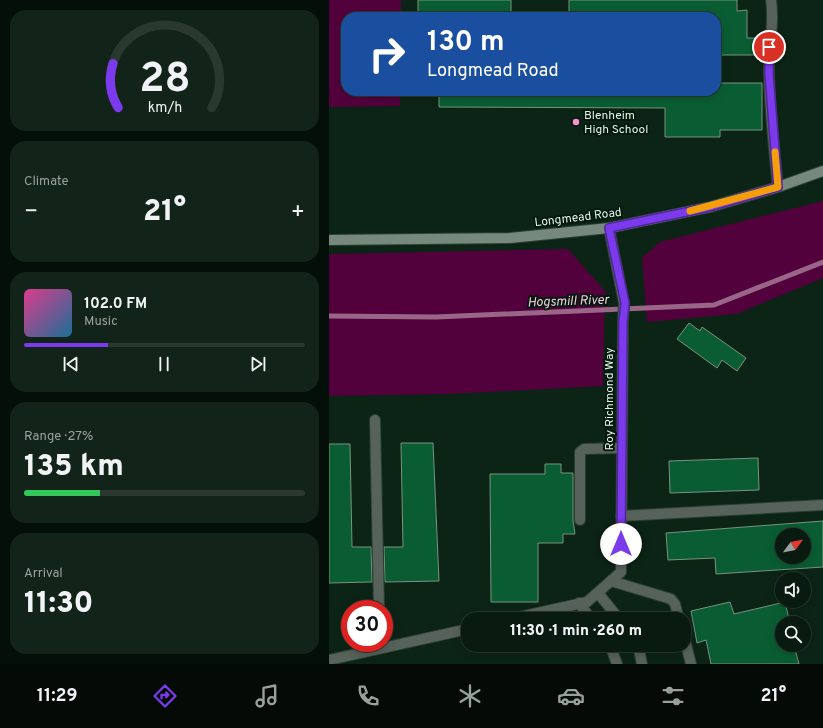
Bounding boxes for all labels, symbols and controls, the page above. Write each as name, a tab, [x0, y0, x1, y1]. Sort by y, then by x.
text: 130 m	[427, 25, 505, 61]
icon: right	[361, 28, 413, 80]
pin	[752, 30, 786, 64]
icon: arrive	[758, 36, 780, 58]
text: 28	[139, 54, 190, 107]
text: Longmead Road	[427, 60, 559, 83]
text: km/h	[147, 99, 182, 117]
place label: Blenheim High School	[584, 108, 648, 138]
marker: Blenheim High School	[571, 117, 581, 127]
text: Climate	[24, 174, 69, 190]
text: 21°	[143, 194, 186, 231]
text: −	[24, 199, 38, 226]
text: +	[291, 199, 305, 226]
street label: Longmead Road	[534, 205, 623, 231]
water label: Hogsmill River	[527, 293, 610, 311]
text: 102.0 FM	[84, 295, 147, 314]
text: Music	[84, 314, 118, 330]
street label: Roy Richmond Way	[602, 347, 618, 451]
icon: previous	[60, 353, 82, 375]
icon: pause	[153, 353, 175, 375]
icon: next	[247, 353, 269, 375]
text: Range · 27%	[24, 429, 93, 445]
text: 135 km	[24, 449, 124, 486]
position arrow	[600, 523, 642, 565]
north arrow	[775, 528, 811, 564]
map controls	[775, 528, 811, 652]
text: Arrival	[24, 566, 63, 582]
button: sound	[775, 572, 811, 608]
text: 11:30	[24, 586, 93, 623]
speed limit sign: 30	[341, 600, 393, 652]
button: search	[775, 616, 811, 652]
text: 11:30 · 1 min · 260 m	[510, 622, 642, 641]
icon: directions	[151, 682, 179, 710]
icon: music	[253, 682, 281, 710]
icon: phone	[354, 682, 382, 710]
icon: climate	[456, 682, 484, 710]
icon: car	[557, 682, 585, 710]
icon: filters	[659, 682, 687, 710]
text: 11:29	[37, 685, 78, 708]
text: 21°	[760, 685, 786, 708]

